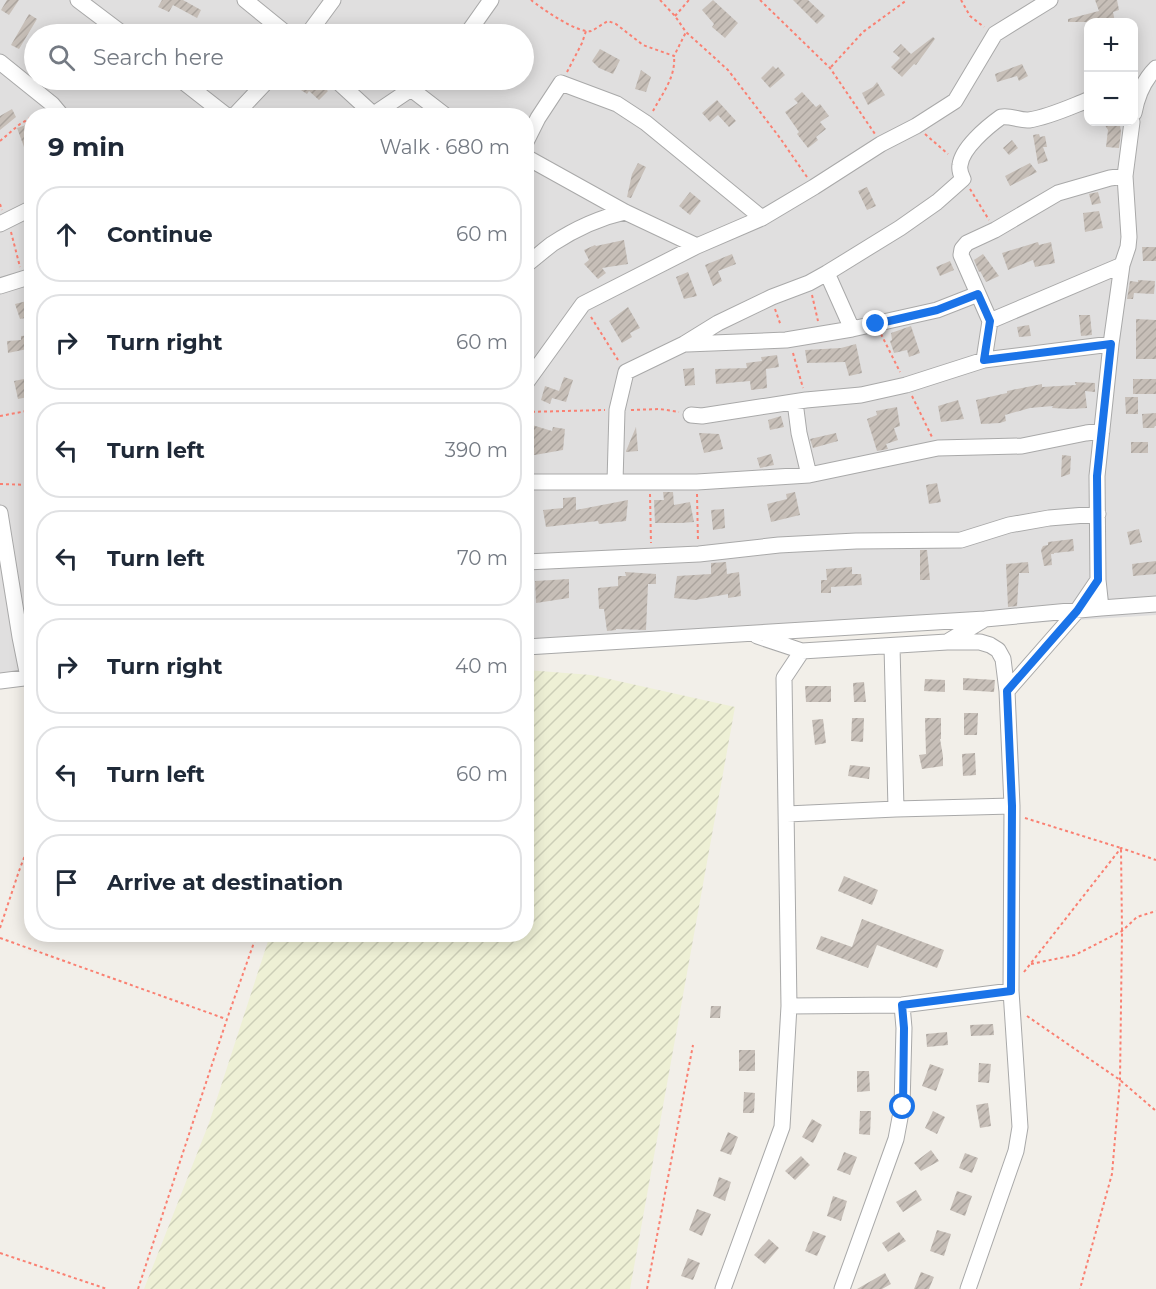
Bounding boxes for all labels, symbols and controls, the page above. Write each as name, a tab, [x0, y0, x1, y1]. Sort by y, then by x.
map controls	[1084, 18, 1138, 126]
button: +	[1084, 18, 1138, 72]
search box	[24, 24, 534, 90]
icon: search	[45, 41, 78, 74]
text: Search here	[93, 44, 224, 71]
button: −	[1084, 72, 1138, 126]
text: 9 min	[48, 131, 125, 163]
text: Walk · 680 m	[380, 135, 510, 159]
icon: ahead	[50, 218, 83, 251]
text: Continue	[107, 221, 213, 248]
text: 60 m	[456, 222, 508, 246]
route end	[862, 310, 888, 336]
icon: right	[50, 326, 83, 359]
text: Turn right	[107, 329, 222, 356]
text: 60 m	[456, 330, 508, 354]
icon: left	[50, 434, 83, 467]
text: Turn left	[107, 437, 205, 464]
text: 390 m	[445, 438, 508, 462]
icon: left	[50, 542, 83, 575]
text: Turn left	[107, 545, 205, 572]
text: 70 m	[457, 546, 508, 570]
icon: right	[50, 650, 83, 683]
text: Turn right	[107, 653, 222, 680]
text: 40 m	[455, 654, 508, 678]
icon: left	[50, 758, 83, 791]
text: Turn left	[107, 761, 205, 788]
text: 60 m	[456, 762, 508, 786]
icon: arrive	[50, 866, 83, 899]
text: Arrive at destination	[107, 869, 343, 896]
route start	[889, 1093, 915, 1119]

